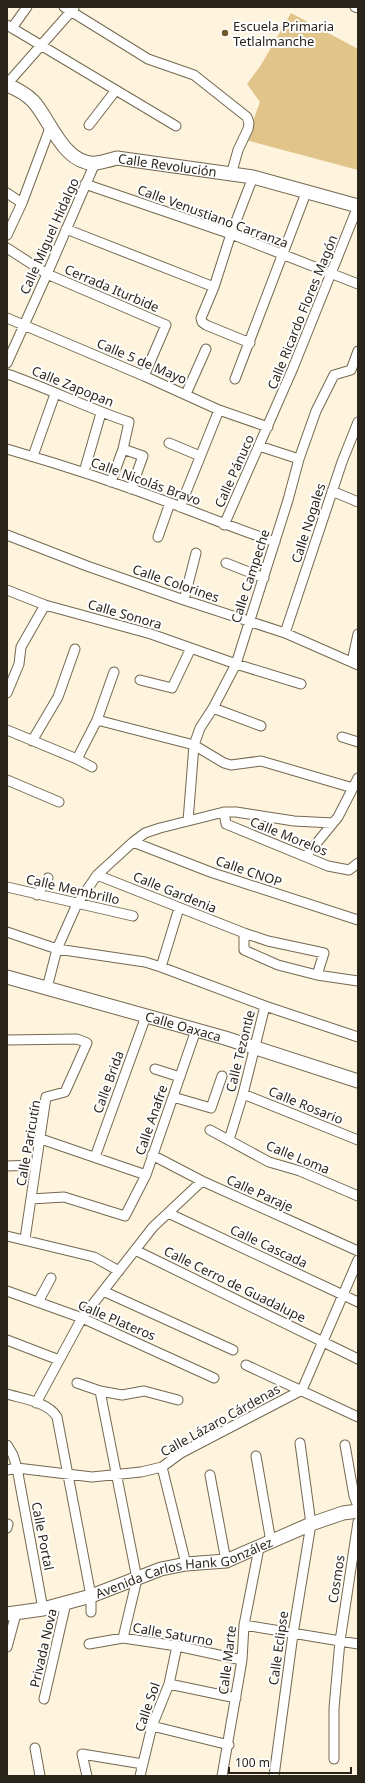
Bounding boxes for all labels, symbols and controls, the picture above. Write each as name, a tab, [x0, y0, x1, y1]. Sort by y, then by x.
place label: Escuela Primaria Tetlalmanche	[233, 17, 334, 50]
marker: Escuela Primaria Tetlalmanche	[220, 28, 230, 38]
street label: Calle Revolución	[117, 149, 218, 181]
street label: Calle Miguel Hidalgo	[15, 175, 83, 297]
street label: Calle Venustiano Carranza	[135, 180, 291, 252]
street label: Calle Ricardo Flores Magón	[263, 232, 341, 392]
street label: Cerrada Iturbide	[62, 260, 162, 316]
street label: Calle 5 de Mayo	[94, 334, 190, 388]
street label: Calle Zapopan	[29, 361, 117, 411]
street label: Calle Pánuco	[210, 431, 258, 510]
street label: Calle Nicolás Bravo	[88, 453, 204, 509]
street label: Calle Nogales	[287, 481, 329, 565]
street label: Calle Campeche	[226, 527, 274, 625]
street label: Calle Colorines	[130, 560, 222, 606]
street label: Calle Sonora	[86, 595, 164, 633]
street label: Calle Morelos	[247, 812, 331, 860]
street label: Calle CNOP	[213, 851, 285, 891]
street label: Calle Gardenia	[130, 867, 220, 917]
street label: Calle Membrillo	[24, 869, 122, 909]
street label: Calle Oaxaca	[143, 1007, 223, 1046]
street label: Calle Tezontle	[221, 1008, 259, 1094]
street label: Calle Brida	[88, 1048, 128, 1116]
street label: Calle Anafre	[131, 1082, 171, 1158]
street label: Calle Rosario	[266, 1082, 346, 1128]
street label: Calle Paricutín	[12, 1099, 44, 1187]
street label: Calle Loma	[264, 1136, 332, 1178]
street label: Calle Paraje	[224, 1170, 296, 1216]
street label: Calle Cascada	[227, 1220, 311, 1272]
street label: Calle Cerro de Guadalupe	[161, 1242, 309, 1326]
street label: Calle Plateros	[75, 1296, 159, 1344]
street label: Calle Lázaro Cárdenas	[157, 1380, 283, 1460]
street label: Calle Portal	[28, 1500, 58, 1572]
street label: Avenida Carlos Hank González	[93, 1533, 275, 1602]
street label: Cosmos	[323, 1554, 349, 1604]
street label: Privada Nova	[25, 1607, 61, 1689]
street label: Calle Eclipse	[264, 1610, 292, 1686]
street label: Calle Saturno	[131, 1618, 215, 1650]
street label: Calle Marte	[214, 1624, 240, 1696]
street label: Calle Sol	[130, 1680, 164, 1734]
scale bar	[229, 1749, 351, 1775]
text: 100 m	[235, 1754, 270, 1771]

